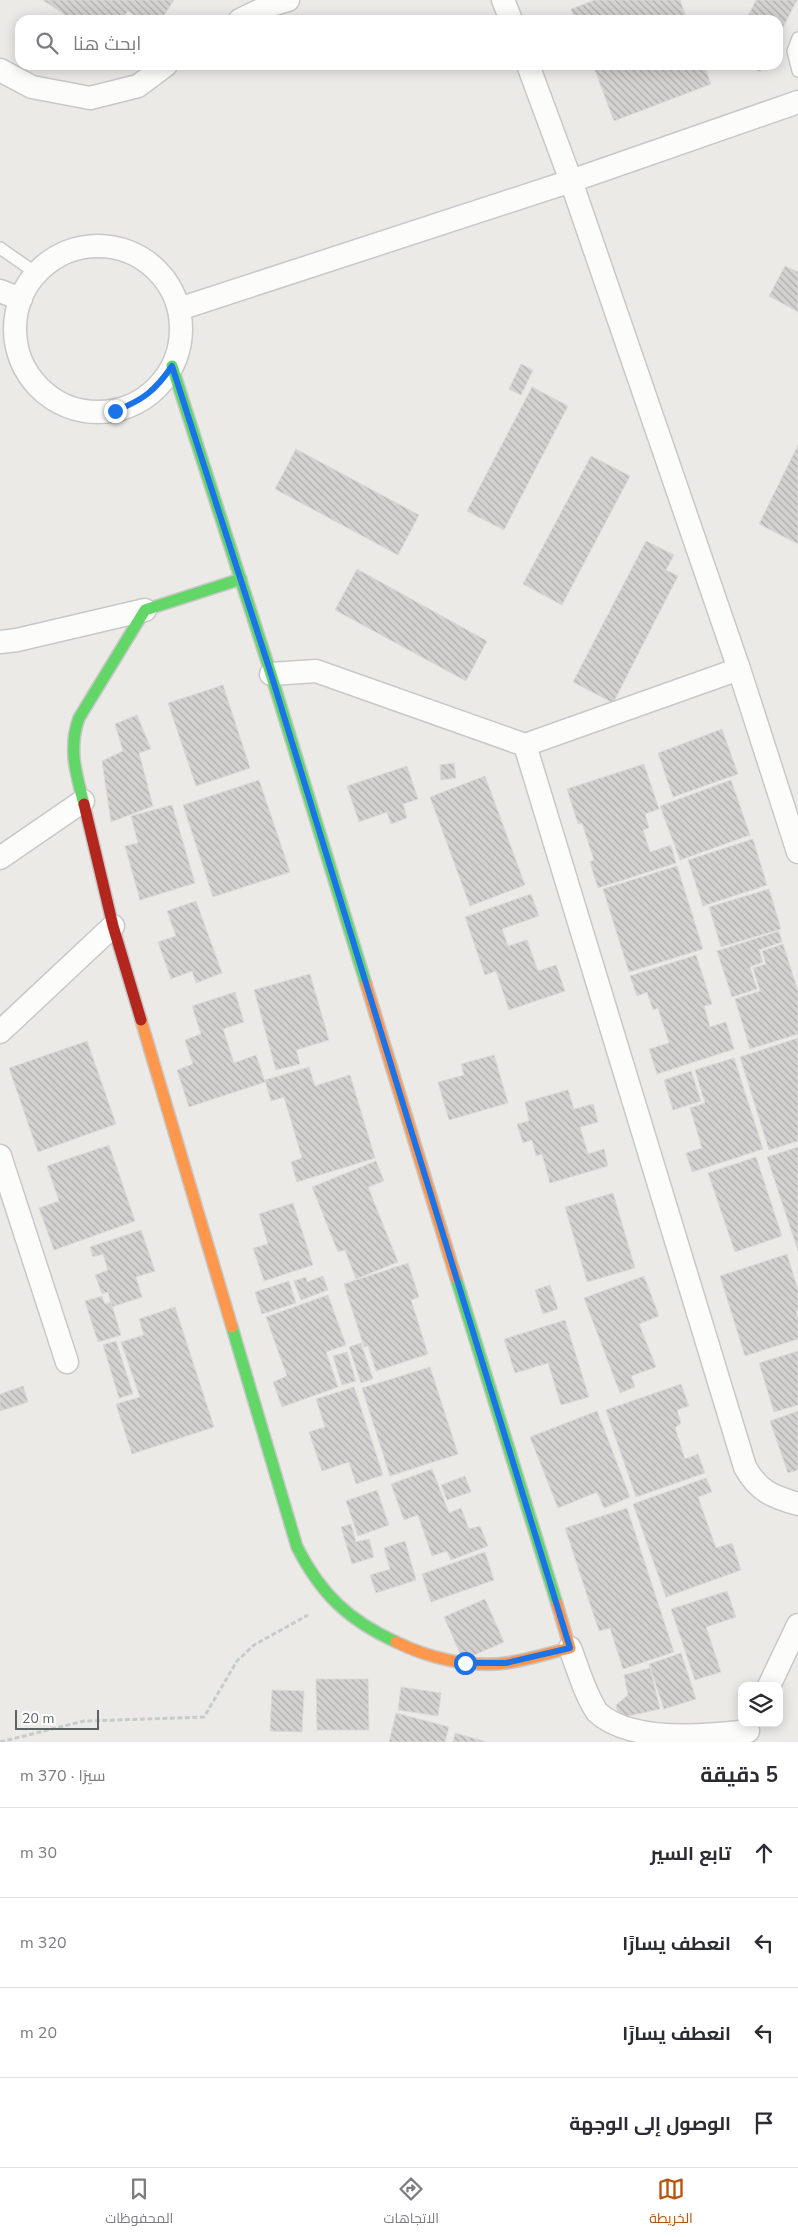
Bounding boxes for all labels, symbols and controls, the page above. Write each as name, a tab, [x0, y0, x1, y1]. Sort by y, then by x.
search box	[15, 15, 783, 70]
icon: search	[33, 29, 61, 57]
text: ابحث هنا	[73, 31, 141, 57]
route end	[104, 400, 127, 423]
route start	[454, 1652, 477, 1675]
map controls	[738, 1682, 783, 1727]
button: layers	[738, 1682, 783, 1727]
scale bar	[15, 1707, 99, 1730]
text: 20 m	[22, 1709, 54, 1728]
text: 5 دقيقة	[700, 1761, 778, 1789]
text: سيرًا · 370 m	[20, 1765, 106, 1787]
icon: ahead	[750, 1839, 778, 1867]
text: تابع السير	[650, 1841, 731, 1867]
text: 30 m	[20, 1842, 57, 1864]
icon: left	[750, 1929, 778, 1957]
text: انعطف يسارًا	[622, 1931, 731, 1957]
text: 320 m	[20, 1932, 67, 1954]
icon: left	[750, 2019, 778, 2047]
text: انعطف يسارًا	[622, 2021, 731, 2047]
text: 20 m	[20, 2022, 57, 2044]
icon: arrive	[750, 2109, 778, 2137]
text: الوصول إلى الوجهة	[569, 2111, 731, 2137]
tab: المحفوظات	[105, 2175, 173, 2231]
tab: الاتجاهات	[384, 2175, 439, 2231]
tab: الخريطة	[649, 2175, 693, 2231]

